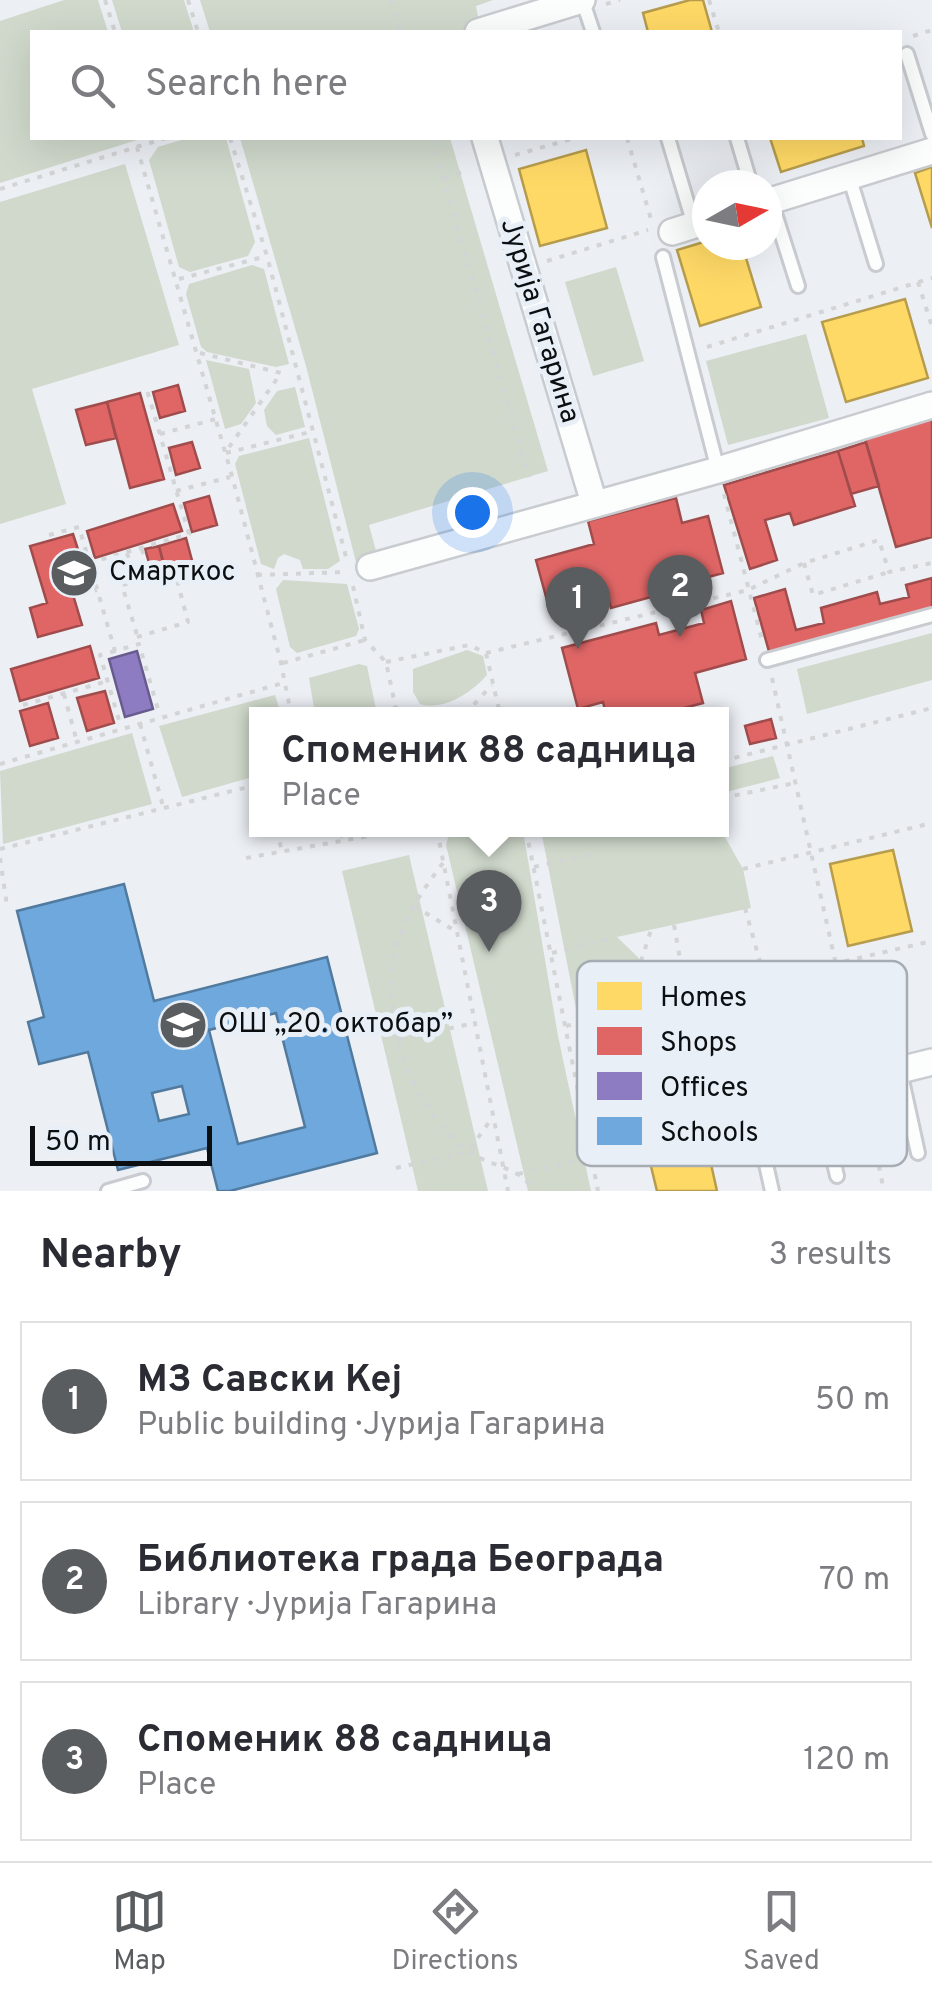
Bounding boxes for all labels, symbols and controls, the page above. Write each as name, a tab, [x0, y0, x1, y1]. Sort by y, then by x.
search box	[30, 30, 902, 140]
icon: search	[65, 58, 120, 113]
text: Search here	[145, 61, 348, 110]
north arrow	[692, 170, 782, 260]
street label: Јурија Гагарина	[491, 214, 587, 428]
your location	[447, 487, 498, 538]
school or university icon: Смарткос	[48, 547, 100, 599]
pin: 2	[648, 554, 712, 637]
place label: Смарткос	[109, 555, 235, 591]
pin: 1	[546, 566, 610, 649]
popup	[249, 707, 729, 837]
text: Споменик 88 садница	[281, 728, 697, 777]
text: Place	[281, 777, 361, 817]
pin: 3	[456, 870, 522, 952]
legend	[577, 961, 907, 1166]
text: Homes	[660, 981, 747, 1017]
school or university icon: ОШ „20. октобар”	[157, 999, 209, 1051]
place label: ОШ „20. октобар”	[218, 1007, 453, 1043]
text: Shops	[660, 1026, 737, 1062]
text: Offices	[660, 1071, 749, 1107]
text: Schools	[660, 1116, 759, 1152]
scale bar	[30, 1121, 212, 1166]
text: 50 m	[45, 1125, 111, 1161]
text: Nearby	[40, 1230, 182, 1283]
text: 3 results	[769, 1236, 892, 1276]
text: МЗ Савски Кеј	[137, 1357, 402, 1406]
text: 1	[68, 1381, 81, 1421]
text: 50 m	[815, 1381, 890, 1421]
text: Public building · Јурија Гагарина	[137, 1406, 605, 1446]
text: Библиотека града Београда	[137, 1537, 664, 1586]
text: 2	[65, 1561, 84, 1601]
text: 70 m	[819, 1561, 890, 1601]
text: Library · Јурија Гагарина	[137, 1586, 497, 1626]
text: Споменик 88 садница	[137, 1717, 552, 1766]
text: 3	[65, 1741, 84, 1781]
text: 120 m	[803, 1741, 890, 1781]
text: Place	[137, 1766, 216, 1806]
tab: Map	[112, 1884, 167, 1980]
tab: Directions	[391, 1884, 519, 1980]
tab: Saved	[743, 1884, 820, 1980]

